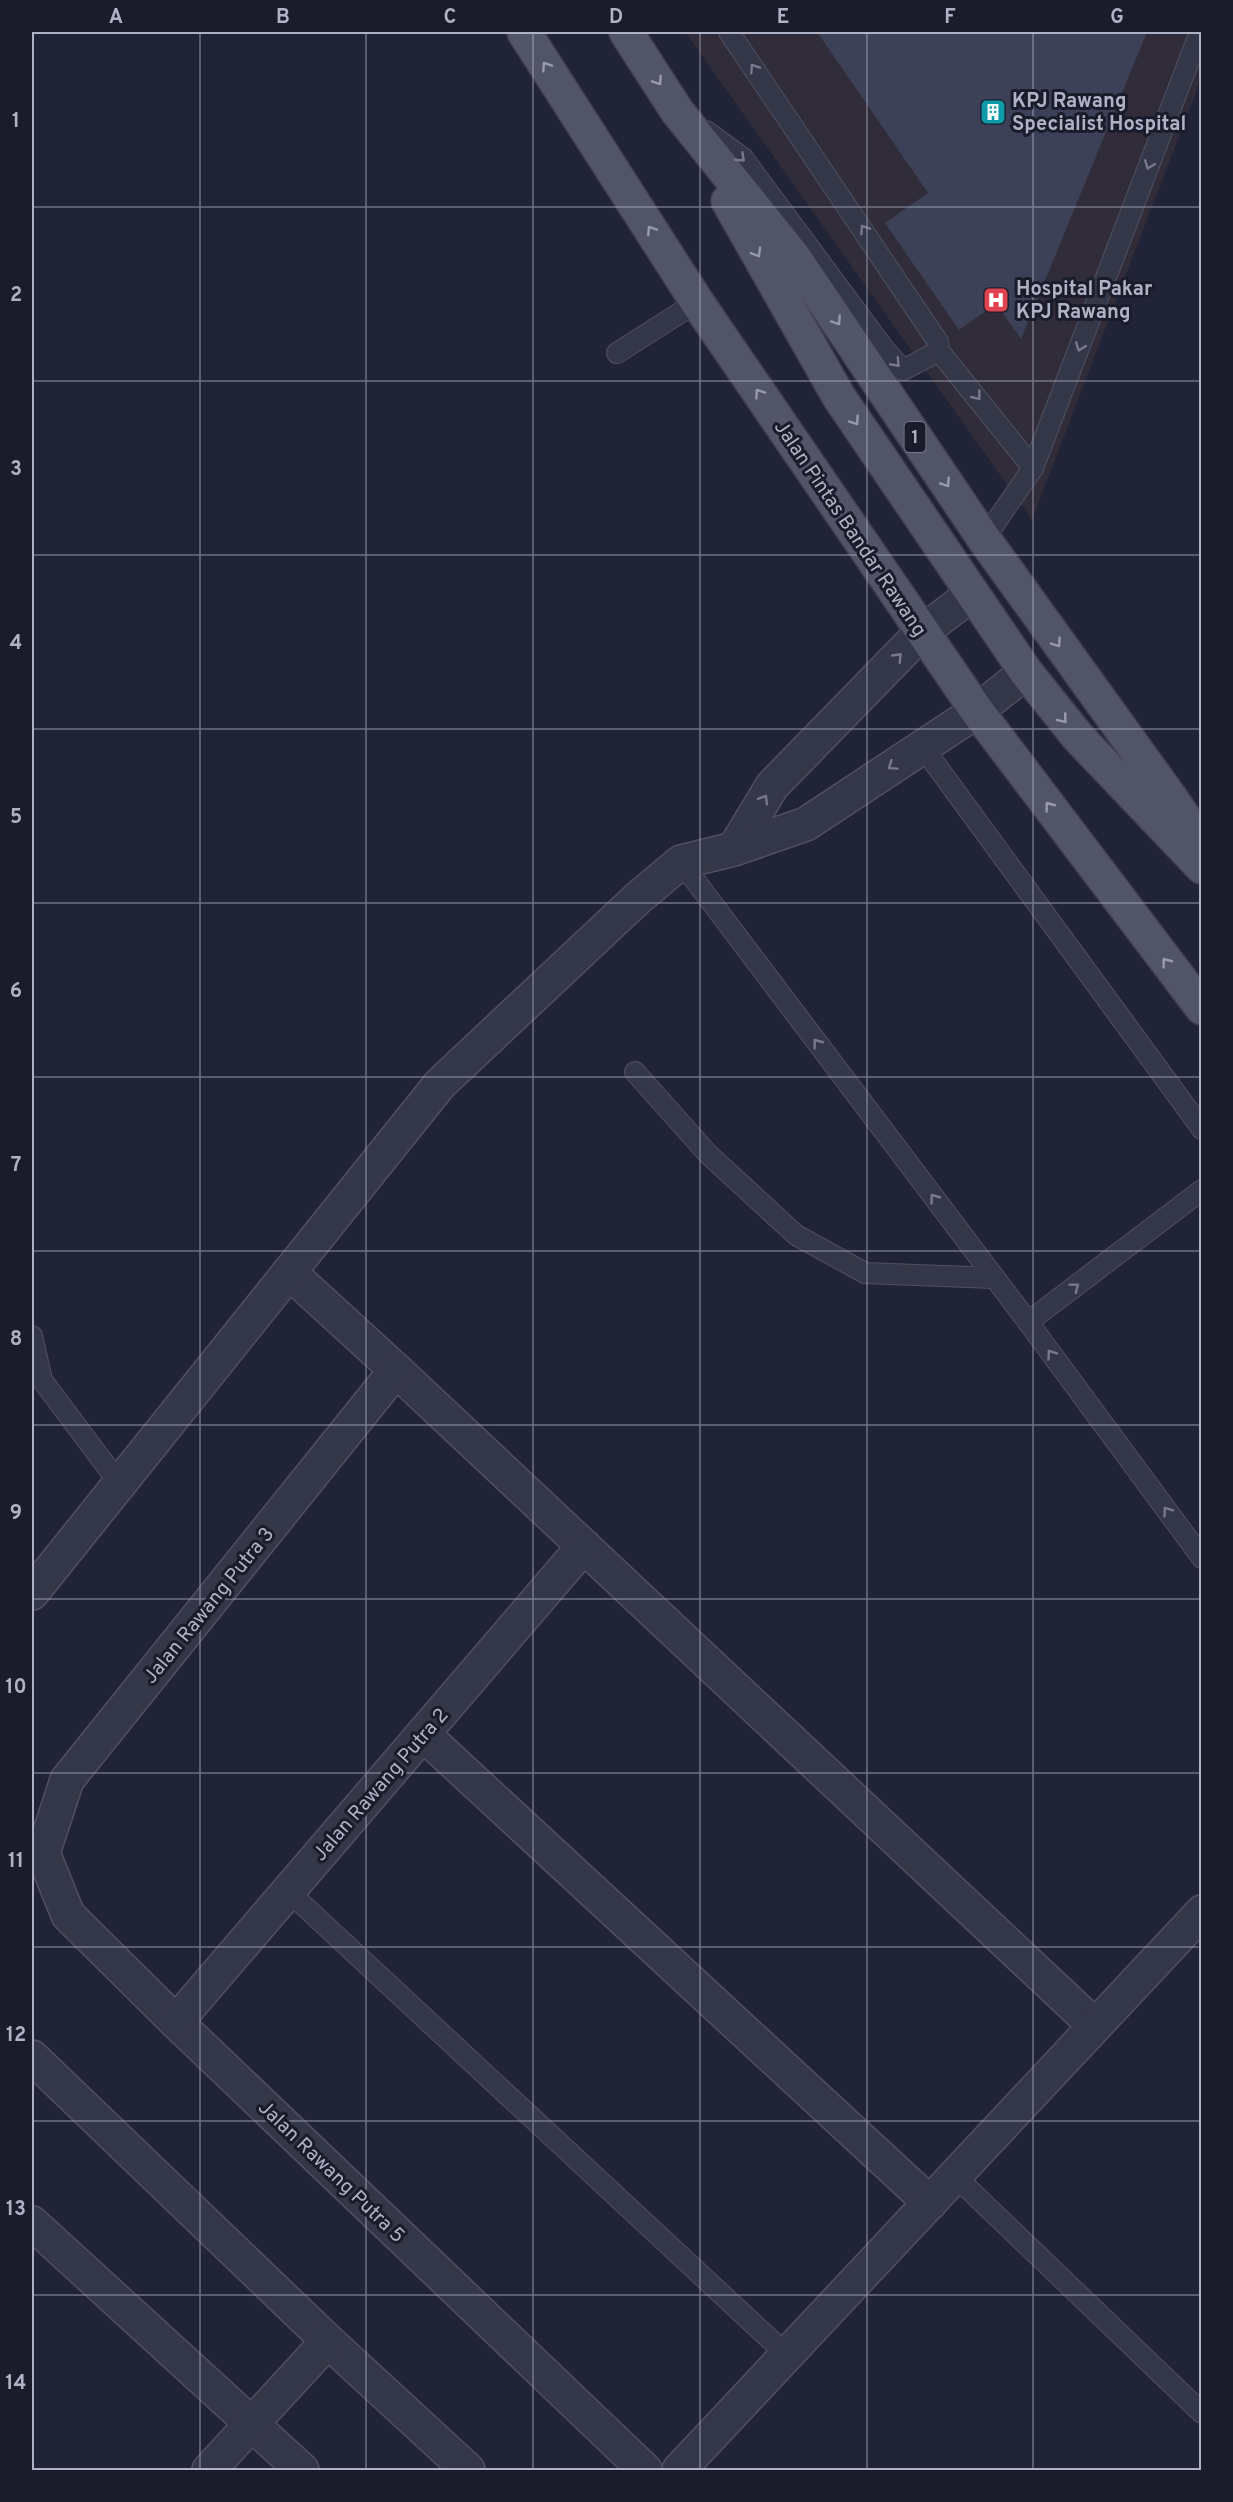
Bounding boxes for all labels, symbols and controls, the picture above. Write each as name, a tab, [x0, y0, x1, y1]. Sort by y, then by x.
text: A	[109, 5, 123, 31]
text: B	[276, 5, 290, 31]
text: C	[444, 5, 456, 31]
text: D	[609, 5, 623, 31]
text: E	[777, 5, 789, 31]
text: F	[944, 5, 956, 31]
text: G	[1110, 5, 1124, 31]
one-way arrow	[542, 62, 553, 73]
one-way arrow	[750, 64, 761, 75]
one-way arrow	[650, 75, 662, 85]
place label: KPJ Rawang Specialist Hospital	[1012, 89, 1186, 138]
building icon: KPJ Rawang Specialist Hospital	[978, 97, 1008, 127]
text: 1	[12, 109, 20, 135]
one-way arrow	[734, 151, 744, 162]
one-way arrow	[1144, 159, 1157, 169]
one-way arrow	[860, 225, 871, 236]
one-way arrow	[647, 226, 658, 237]
one-way arrow	[750, 247, 762, 257]
place label: Hospital Pakar KPJ Rawang	[1016, 277, 1153, 326]
text: 2	[10, 283, 22, 309]
hospital icon: Hospital Pakar KPJ Rawang	[981, 285, 1011, 315]
one-way arrow	[830, 314, 841, 325]
one-way arrow	[1074, 341, 1087, 352]
one-way arrow	[889, 355, 900, 366]
one-way arrow	[755, 388, 766, 399]
one-way arrow	[969, 389, 980, 400]
one-way arrow	[848, 415, 859, 426]
street label: Jalan Pintas Bandar Rawang	[767, 416, 931, 642]
road number: 1	[904, 422, 926, 452]
text: 3	[10, 457, 22, 483]
one-way arrow	[939, 476, 950, 487]
text: 4	[10, 631, 22, 657]
one-way arrow	[1050, 636, 1061, 647]
one-way arrow	[890, 654, 901, 665]
one-way arrow	[1056, 712, 1067, 723]
one-way arrow	[888, 759, 899, 770]
one-way arrow	[756, 795, 768, 805]
one-way arrow	[1045, 802, 1056, 813]
text: 5	[10, 805, 22, 831]
one-way arrow	[1163, 957, 1174, 968]
text: 6	[10, 979, 22, 1005]
one-way arrow	[813, 1038, 824, 1049]
text: 7	[11, 1153, 21, 1179]
one-way arrow	[931, 1194, 942, 1205]
one-way arrow	[1068, 1283, 1079, 1294]
text: 8	[10, 1327, 22, 1353]
one-way arrow	[1048, 1350, 1059, 1361]
text: 9	[10, 1501, 22, 1527]
one-way arrow	[1163, 1507, 1174, 1518]
street label: Jalan Rawang Putra 3	[138, 1523, 281, 1690]
text: 10	[5, 1675, 27, 1701]
street label: Jalan Rawang Putra 2	[308, 1703, 455, 1867]
text: 11	[8, 1849, 24, 1875]
text: 12	[6, 2023, 26, 2049]
street label: Jalan Rawang Putra 5	[252, 2095, 410, 2249]
text: 13	[6, 2197, 26, 2223]
text: 14	[6, 2371, 26, 2397]

